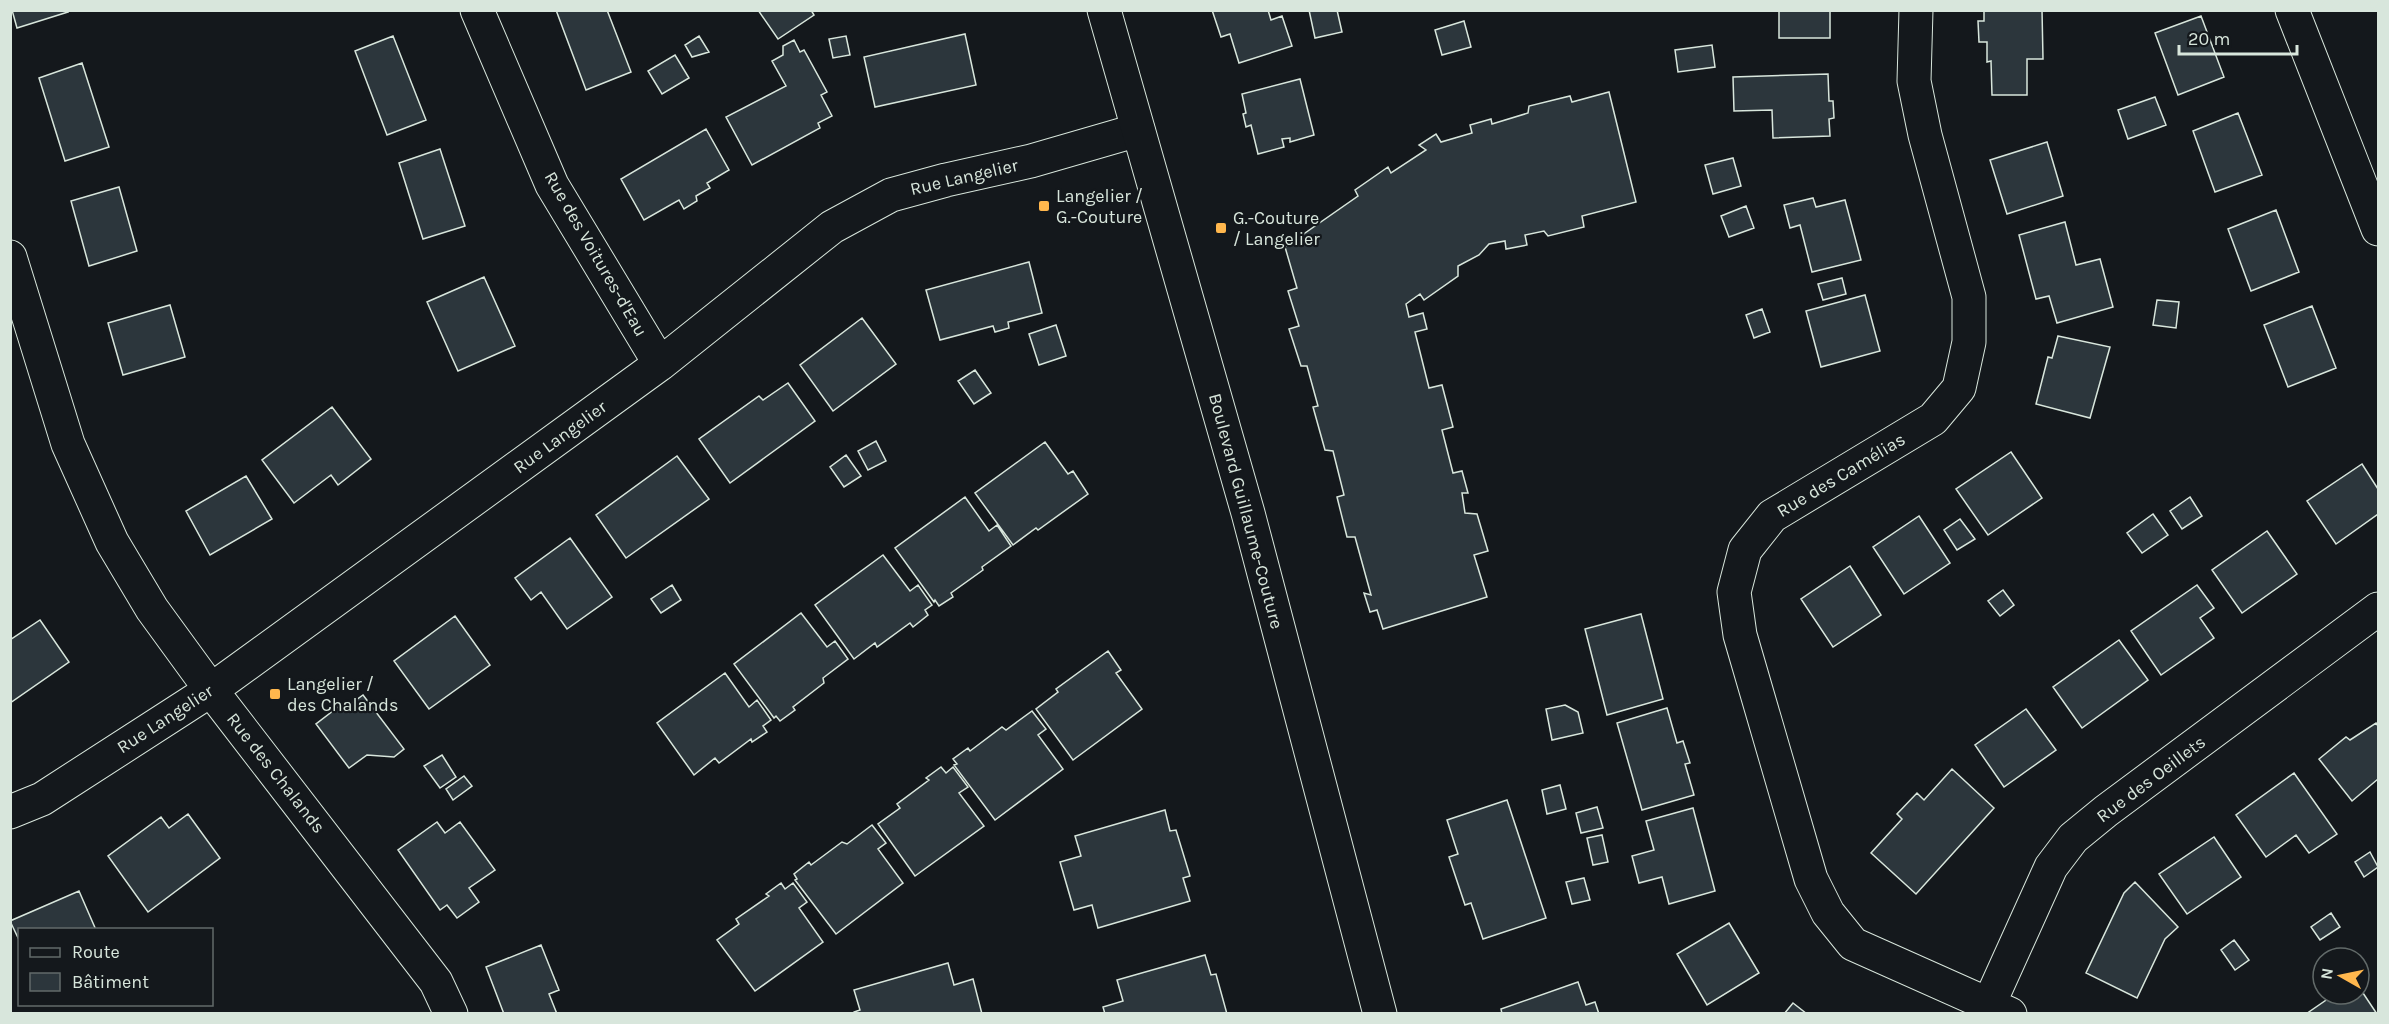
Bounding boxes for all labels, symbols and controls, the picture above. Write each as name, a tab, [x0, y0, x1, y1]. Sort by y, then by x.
scale bar	[2179, 18, 2298, 56]
text: 20 m	[2188, 28, 2230, 50]
street label: Rue Langelier	[908, 154, 1021, 200]
street label: Rue des Voitures-d'Eau	[540, 168, 652, 340]
place label: Langelier / G.-Couture	[1056, 185, 1143, 228]
marker: Langelier / G.-Couture	[1037, 199, 1051, 213]
place label: G.-Couture / Langelier	[1233, 207, 1320, 250]
marker: G.-Couture / Langelier	[1214, 221, 1228, 235]
street label: Boulevard Guillaume-Couture	[1204, 391, 1288, 631]
street label: Rue Langelier	[509, 395, 611, 478]
street label: Rue des Camélias	[1773, 428, 1909, 522]
place label: Langelier / des Chalands	[287, 673, 398, 716]
street label: Rue Langelier	[113, 680, 218, 758]
marker: Langelier / des Chalands	[268, 687, 282, 701]
street label: Rue des Chalands	[222, 708, 330, 838]
street label: Rue des Oeillets	[2092, 731, 2210, 827]
legend	[18, 928, 213, 1006]
text: Route	[72, 941, 120, 963]
north arrow	[2311, 946, 2371, 1006]
text: N	[2316, 967, 2337, 981]
text: Bâtiment	[72, 971, 149, 993]

